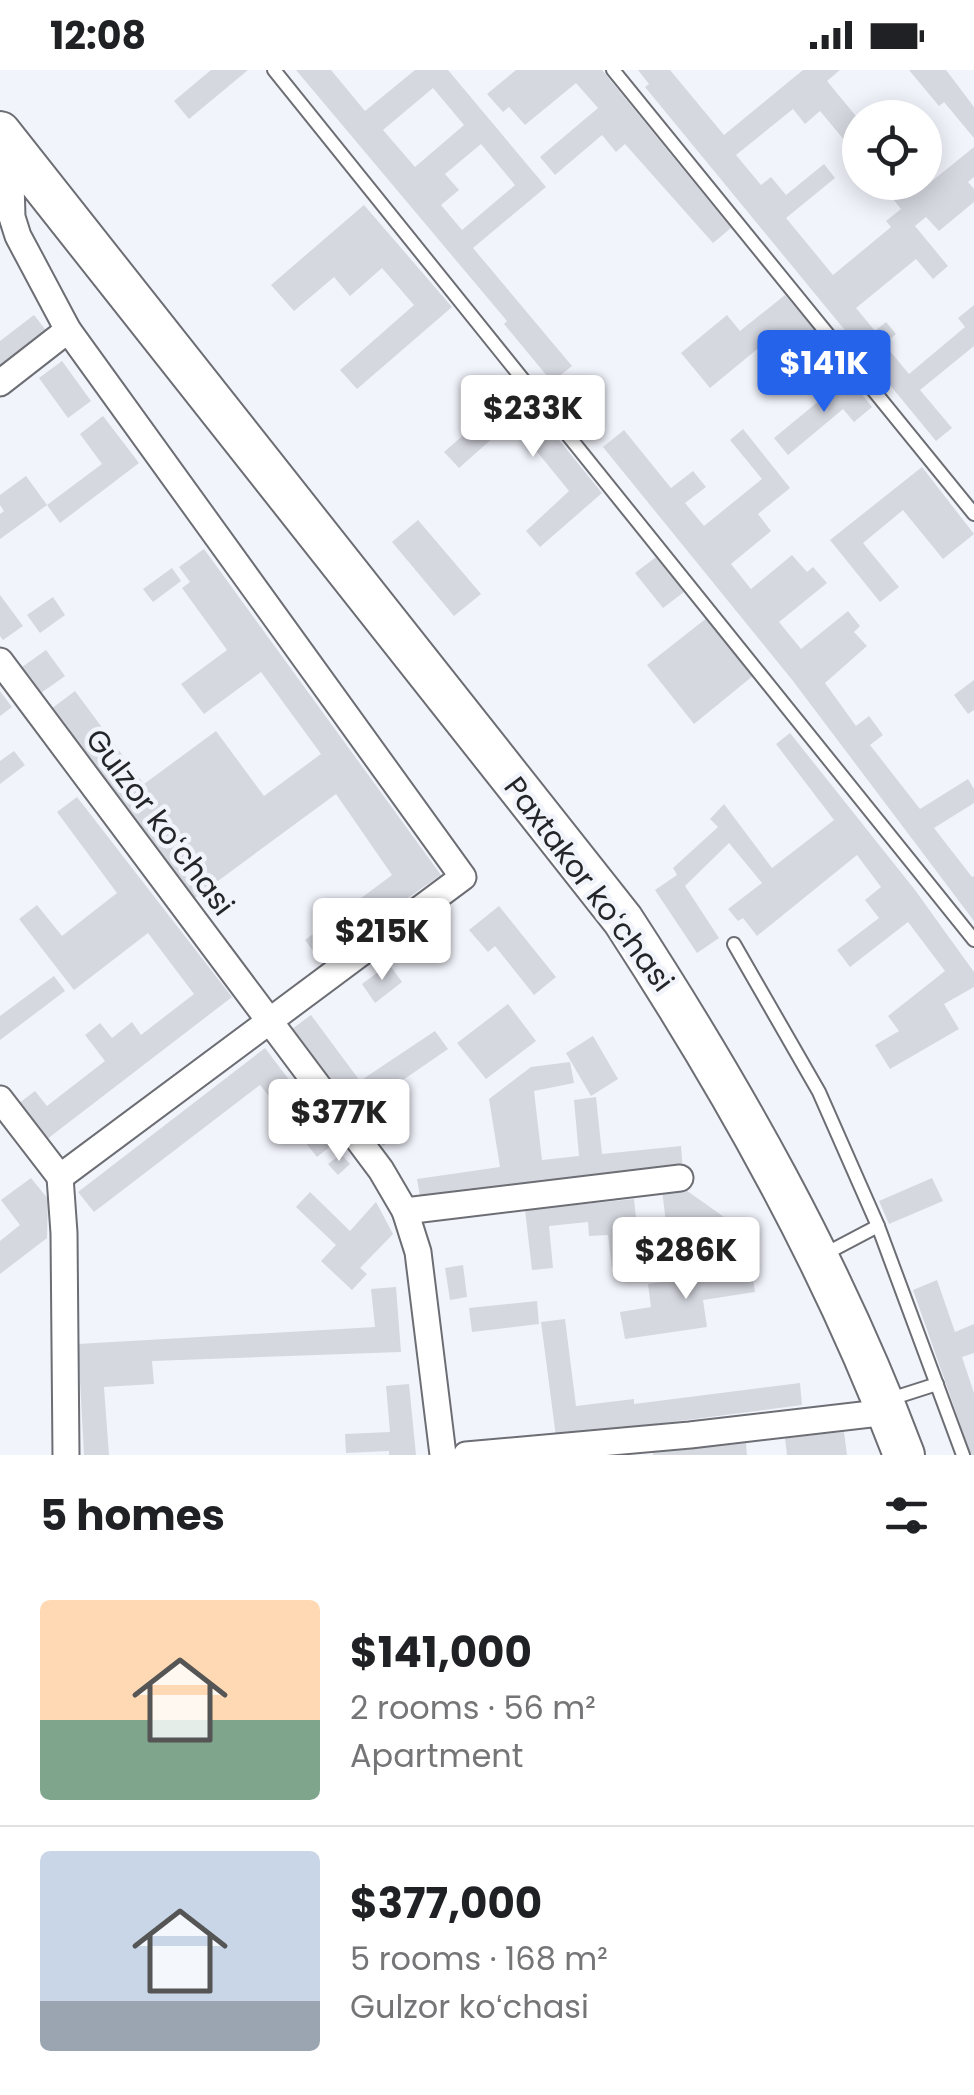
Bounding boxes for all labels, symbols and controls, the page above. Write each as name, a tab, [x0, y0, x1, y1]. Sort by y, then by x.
text: 12:08	[50, 9, 146, 62]
map controls	[842, 100, 942, 200]
button: locate	[842, 100, 942, 200]
pin: $141K	[754, 330, 894, 415]
text: $141K	[779, 340, 869, 385]
pin: $233K	[463, 375, 603, 460]
text: $233K	[483, 385, 583, 430]
street label: Gulzor koʻchasi	[75, 720, 245, 924]
street label: Paxtakor koʻchasi	[494, 768, 684, 1000]
pin: $215K	[312, 898, 452, 983]
text: $215K	[335, 908, 429, 953]
pin: $377K	[269, 1079, 409, 1164]
text: $377K	[291, 1089, 387, 1134]
pin: $286K	[616, 1217, 756, 1302]
text: $286K	[635, 1227, 737, 1272]
text: 5 homes	[40, 1486, 225, 1545]
icon: filters	[879, 1488, 934, 1543]
text: $141,000	[350, 1623, 532, 1682]
icon: home	[120, 1640, 240, 1760]
text: 2 rooms · 56 m²	[350, 1685, 596, 1730]
text: Apartment	[350, 1733, 523, 1778]
text: $377,000	[350, 1874, 542, 1933]
icon: home	[120, 1891, 240, 2011]
text: 5 rooms · 168 m²	[350, 1936, 608, 1981]
text: Gulzor koʻchasi	[350, 1984, 589, 2029]

